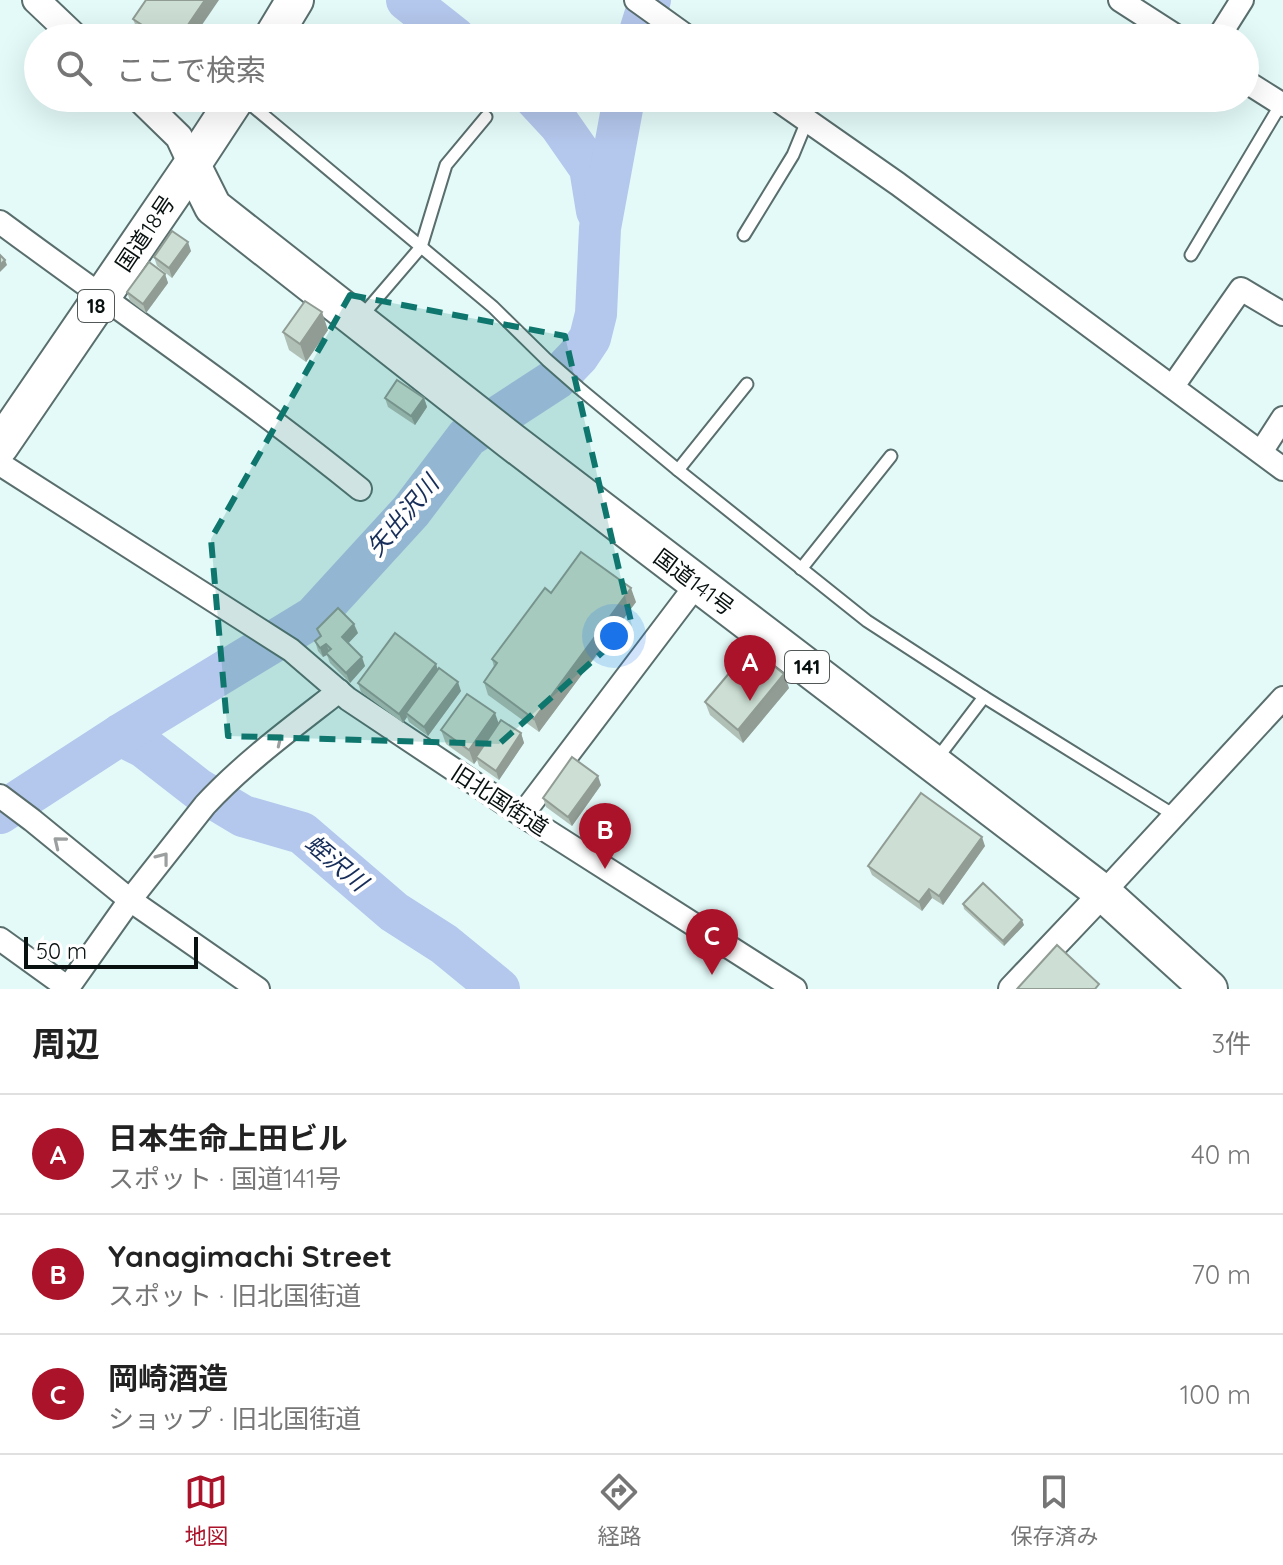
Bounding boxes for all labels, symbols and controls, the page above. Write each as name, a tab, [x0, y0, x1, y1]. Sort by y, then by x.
search box	[24, 24, 1259, 112]
icon: search	[52, 46, 96, 90]
text: ここで検索	[116, 51, 266, 89]
street label: 国道18号	[109, 190, 181, 276]
road number: 18	[78, 290, 114, 322]
water label: 矢出沢川	[360, 467, 447, 562]
street label: 国道141号	[648, 543, 740, 621]
your location	[594, 616, 634, 656]
pin: A	[724, 635, 776, 701]
road number: 141	[785, 651, 829, 683]
one-way arrow	[268, 734, 283, 749]
street label: 旧北国街道	[446, 758, 554, 842]
pin: B	[579, 803, 631, 869]
water label: 蛭沢川	[299, 828, 376, 899]
one-way arrow	[54, 837, 69, 852]
one-way arrow	[153, 852, 167, 867]
pin: C	[686, 909, 738, 975]
scale bar	[24, 933, 198, 969]
text: 50 m	[36, 937, 87, 965]
text: 周辺	[32, 1022, 100, 1065]
text: 3件	[1211, 1027, 1251, 1060]
text: 日本生命上田ビル	[108, 1119, 348, 1157]
text: A	[50, 1138, 66, 1171]
text: 40 m	[1191, 1138, 1251, 1171]
text: スポット · 国道141号	[108, 1162, 342, 1195]
text: Yanagimachi Street	[108, 1237, 392, 1275]
text: B	[49, 1258, 67, 1291]
text: 70 m	[1191, 1258, 1251, 1291]
text: スポット · 旧北国街道	[108, 1279, 361, 1312]
text: 岡崎酒造	[108, 1359, 228, 1397]
text: C	[50, 1378, 66, 1411]
text: 100 m	[1180, 1378, 1251, 1411]
text: ショップ · 旧北国街道	[108, 1402, 361, 1435]
tab: 地図	[184, 1470, 229, 1550]
tab: 経路	[597, 1470, 642, 1550]
tab: 保存済み	[1010, 1470, 1099, 1550]

